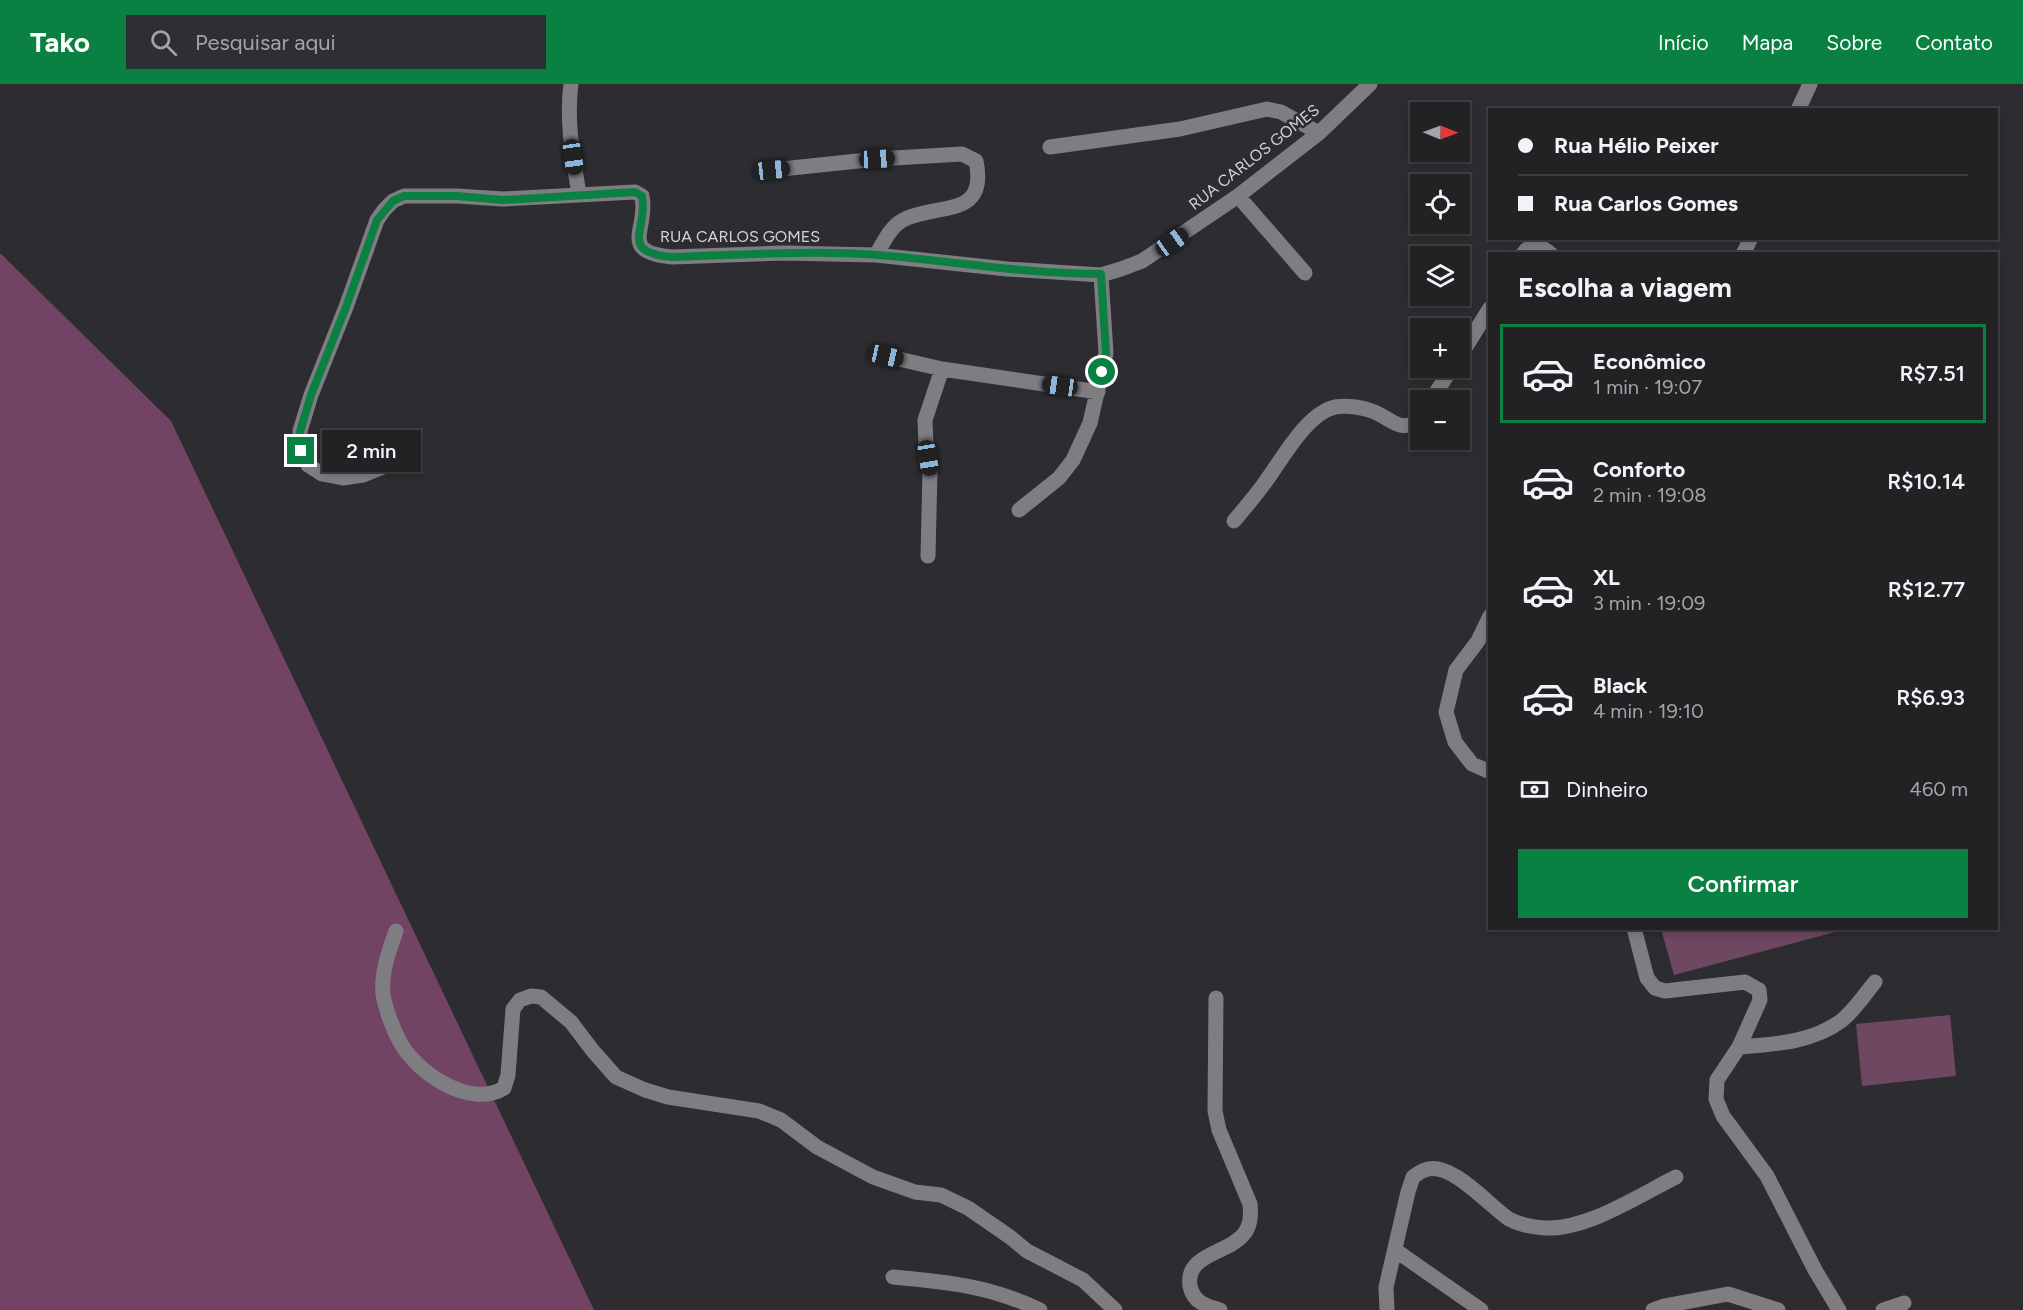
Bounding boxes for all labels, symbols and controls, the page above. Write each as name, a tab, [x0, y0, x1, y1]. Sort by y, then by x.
search box	[126, 15, 546, 69]
text: Tako	[30, 25, 90, 59]
icon: search	[147, 26, 180, 59]
text: Pesquisar aqui	[195, 29, 336, 56]
text: Início	[1658, 30, 1709, 55]
text: Mapa	[1742, 30, 1793, 55]
text: Sobre	[1826, 30, 1882, 55]
text: Contato	[1915, 30, 1993, 55]
street label: RUA CARLOS GOMES	[1185, 100, 1323, 214]
north arrow	[1410, 102, 1470, 162]
map controls	[1410, 102, 1470, 450]
text: Rua Hélio Peixer	[1554, 132, 1719, 159]
car	[562, 138, 584, 176]
car	[859, 149, 895, 169]
car	[753, 159, 791, 181]
button: locate	[1410, 174, 1470, 234]
text: Rua Carlos Gomes	[1554, 190, 1738, 217]
car	[1152, 224, 1192, 260]
street label: RUA CARLOS GOMES	[660, 227, 820, 246]
button: layers	[1410, 246, 1470, 306]
text: Escolha a viagem	[1518, 271, 1732, 304]
button: +	[1410, 318, 1470, 378]
car	[866, 343, 906, 369]
icon: car	[1521, 347, 1575, 401]
text: Econômico	[1593, 348, 1706, 375]
route start	[1088, 358, 1115, 385]
text: R$7.51	[1900, 360, 1965, 387]
car	[1041, 375, 1079, 397]
text: 1 min · 19:07	[1593, 375, 1702, 399]
button: −	[1410, 390, 1470, 450]
callout: 2 min	[322, 430, 421, 472]
route end	[287, 437, 314, 464]
text: 2 min	[347, 439, 396, 463]
car	[916, 439, 940, 477]
icon: car	[1521, 455, 1575, 509]
text: Conforto	[1593, 456, 1685, 483]
text: R$10.14	[1887, 468, 1965, 495]
text: 2 min · 19:08	[1593, 483, 1707, 507]
icon: car	[1521, 563, 1575, 617]
text: XL	[1593, 564, 1620, 591]
text: R$12.77	[1888, 576, 1965, 603]
text: 3 min · 19:09	[1593, 591, 1705, 615]
icon: car	[1521, 671, 1575, 725]
text: Black	[1593, 672, 1647, 699]
text: R$6.93	[1896, 684, 1965, 711]
text: 4 min · 19:10	[1593, 699, 1704, 723]
icon: cash	[1518, 773, 1551, 806]
text: Dinheiro	[1566, 776, 1648, 803]
text: 460 m	[1909, 777, 1968, 801]
button: Confirmar	[1518, 849, 1968, 918]

